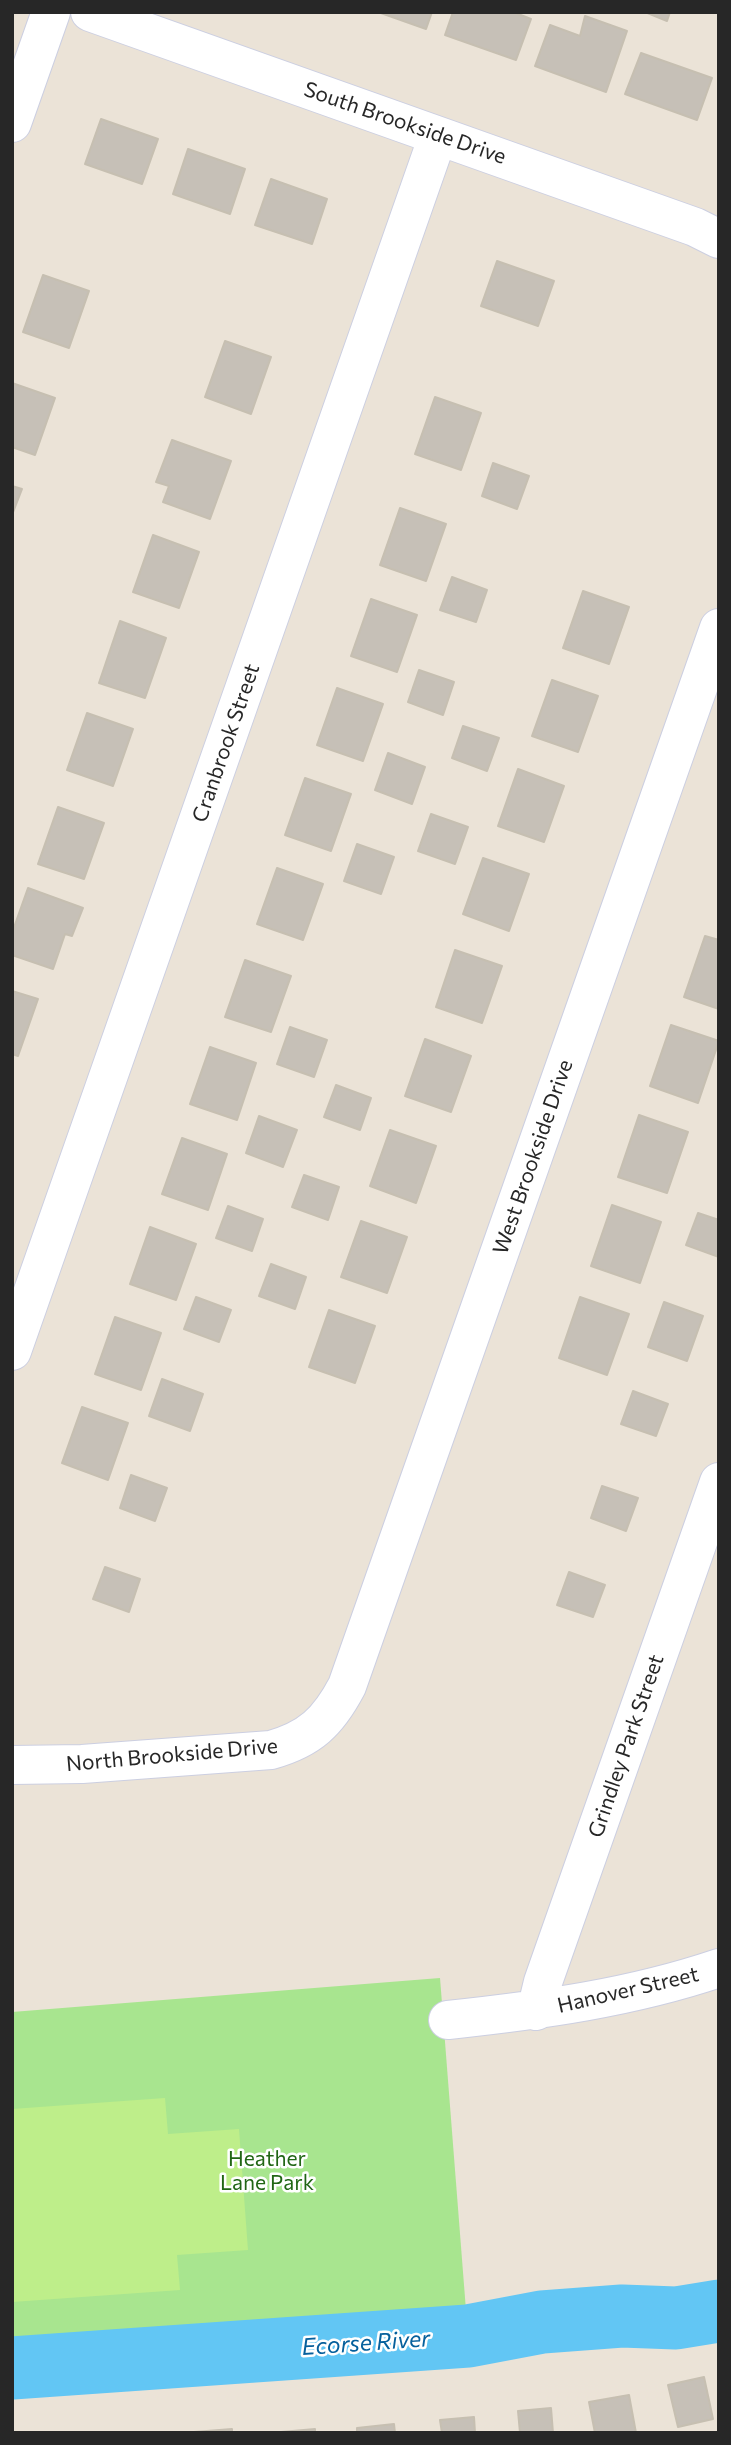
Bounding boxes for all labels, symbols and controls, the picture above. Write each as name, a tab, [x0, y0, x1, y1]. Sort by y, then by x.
street label: South Brookside Drive	[301, 77, 509, 169]
street label: Cranbrook Street	[187, 660, 265, 826]
street label: West Brookside Drive	[488, 1056, 578, 1258]
street label: Grindley Park Street	[583, 1651, 669, 1841]
street label: North Brookside Drive	[65, 1733, 279, 1777]
street label: Hanover Street	[555, 1962, 701, 2018]
park label: Heather Lane Park	[220, 2146, 314, 2196]
water label: Ecorse River	[301, 2325, 431, 2361]

